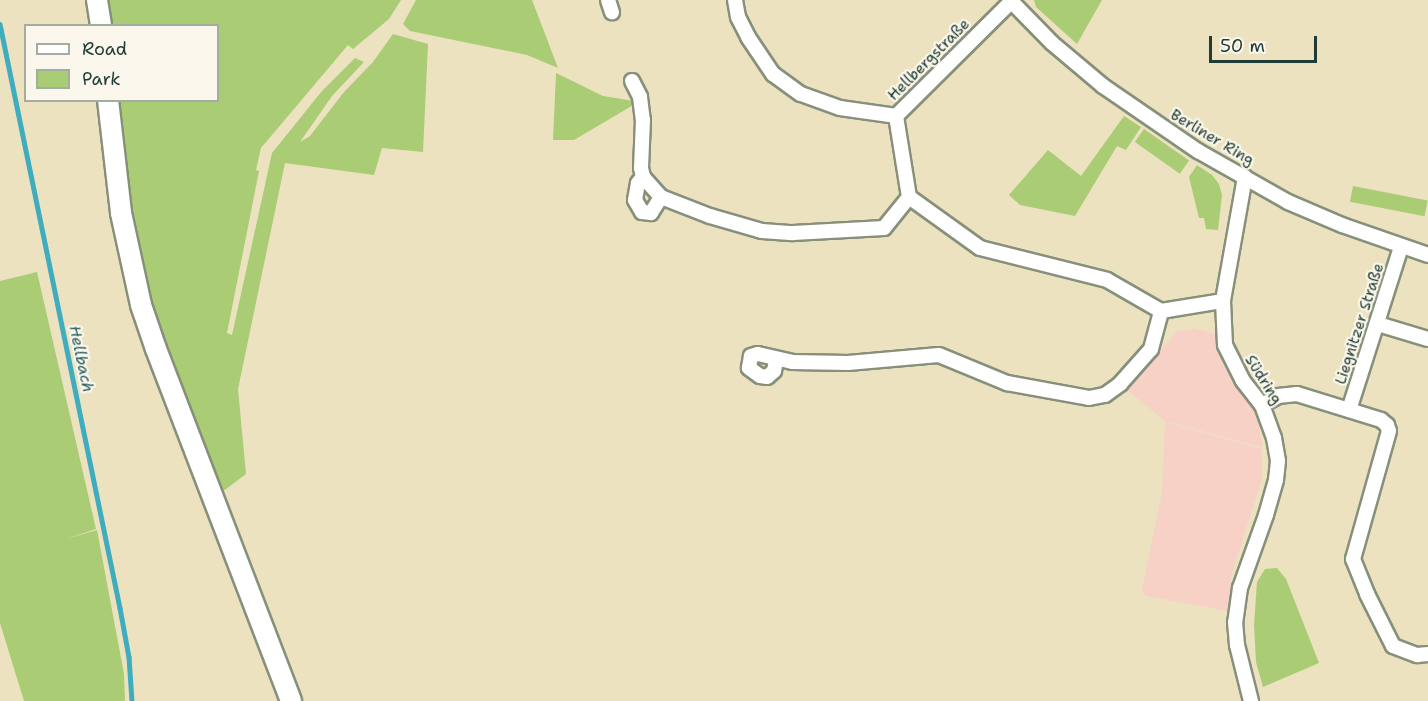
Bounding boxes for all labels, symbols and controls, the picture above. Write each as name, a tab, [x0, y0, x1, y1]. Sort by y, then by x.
street label: Hellbergstraße	[884, 15, 974, 105]
legend	[24, 24, 219, 102]
scale bar	[1212, 24, 1320, 62]
text: 50 m	[1220, 34, 1265, 58]
text: Road	[82, 37, 127, 61]
text: Park	[82, 67, 121, 91]
street label: Berliner Ring	[1167, 106, 1257, 170]
street label: Liegnitzer Straße	[1332, 261, 1388, 387]
water label: Hellbach	[65, 324, 97, 394]
street label: Südring	[1241, 352, 1285, 408]

